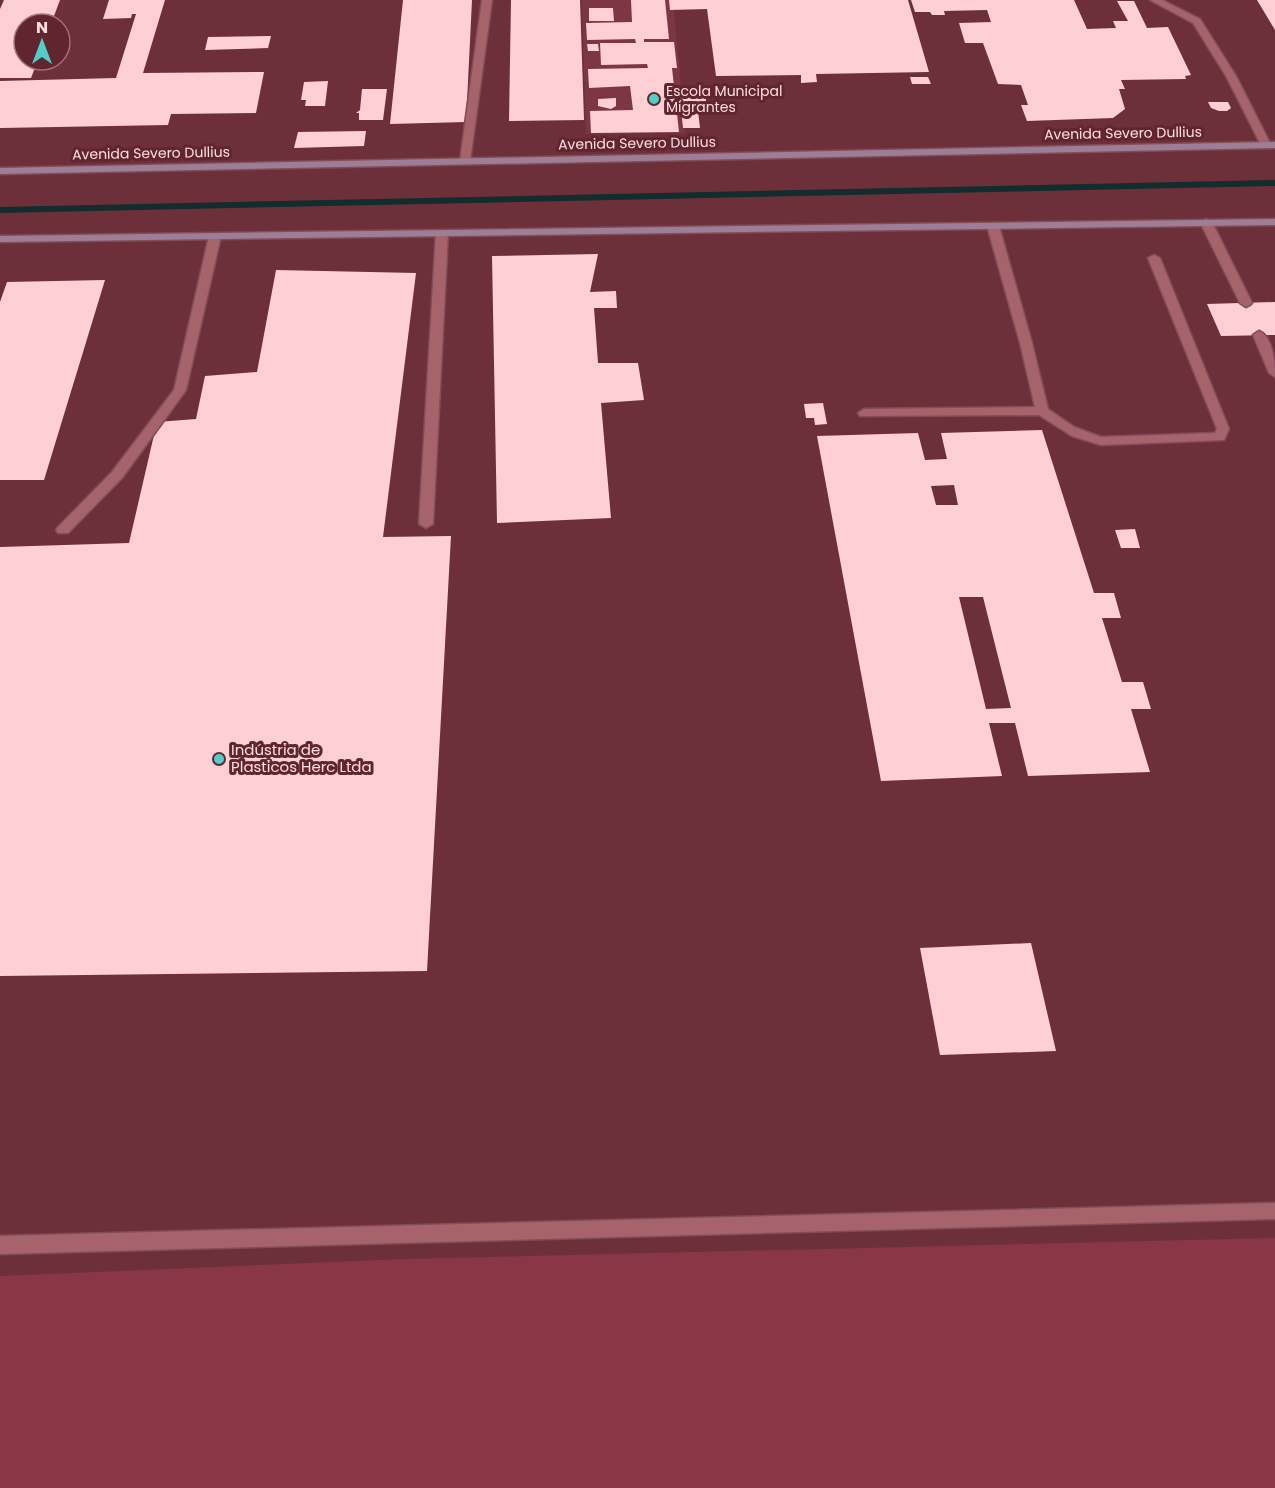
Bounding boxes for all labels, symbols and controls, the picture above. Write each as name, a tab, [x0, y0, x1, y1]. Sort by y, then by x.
north arrow	[12, 12, 72, 72]
text: N	[36, 16, 48, 39]
place label: Escola Municipal Migrantes	[666, 81, 782, 117]
marker: Escola Municipal Migrantes	[647, 92, 661, 106]
street label: Avenida Severo Dullius	[1044, 122, 1202, 144]
street label: Avenida Severo Dullius	[558, 132, 716, 154]
street label: Avenida Severo Dullius	[72, 142, 230, 164]
place label: Indústria de Plasticos Herc Ltda	[231, 739, 372, 777]
marker: Indústria de Plasticos Herc Ltda	[212, 752, 226, 766]

